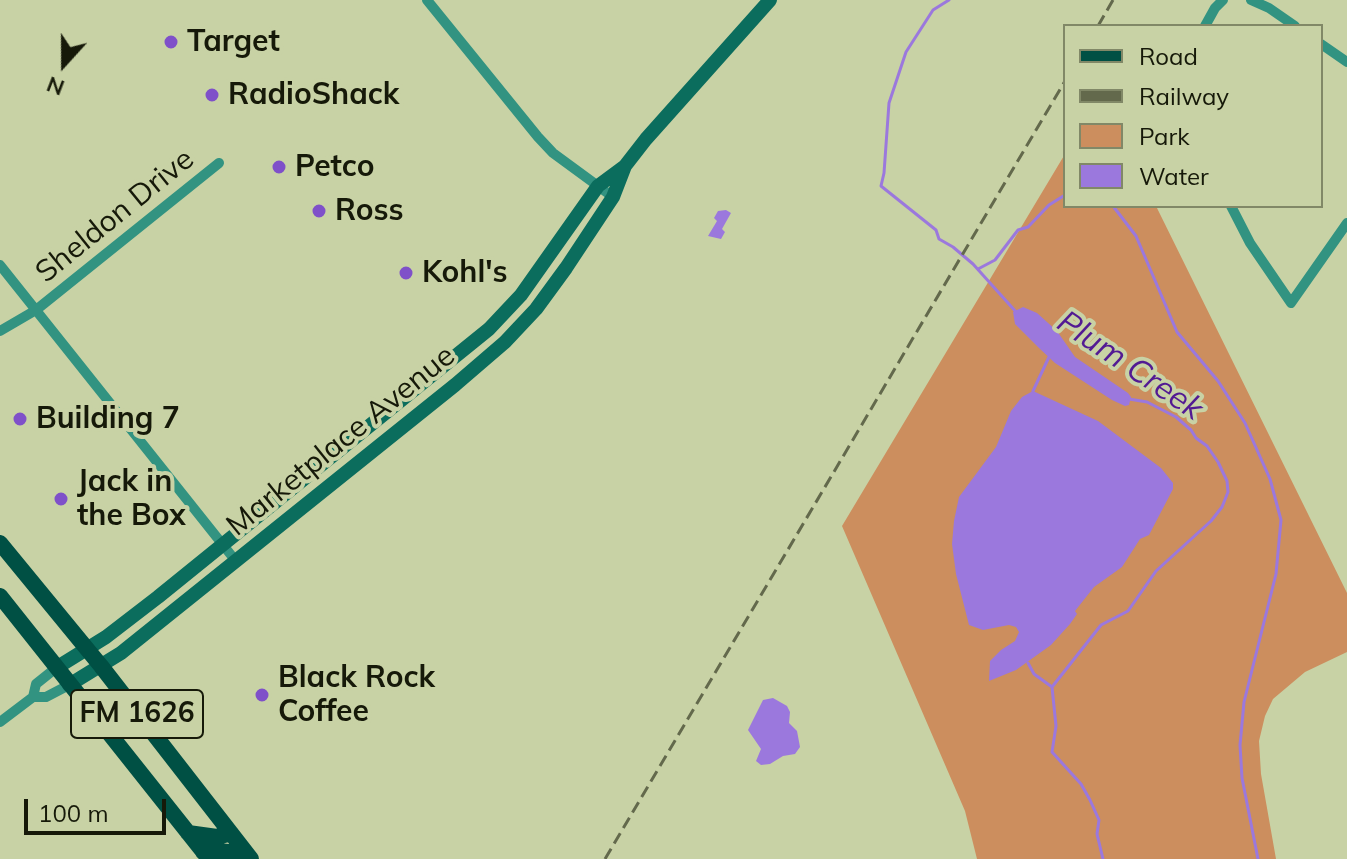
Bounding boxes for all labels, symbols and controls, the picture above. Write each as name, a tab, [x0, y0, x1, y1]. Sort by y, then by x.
north arrow	[24, 24, 104, 104]
place label: Target	[187, 24, 280, 60]
legend	[1063, 24, 1323, 208]
marker: Target	[162, 33, 180, 51]
text: Road	[1139, 41, 1198, 71]
text: N	[43, 70, 68, 102]
place label: RadioShack	[228, 77, 399, 113]
text: Railway	[1139, 81, 1229, 111]
marker: RadioShack	[203, 86, 221, 104]
text: Park	[1139, 121, 1190, 151]
street label: Sheldon Drive	[29, 141, 201, 291]
place label: Petco	[295, 149, 374, 185]
marker: Petco	[270, 158, 288, 176]
text: Water	[1139, 161, 1209, 191]
place label: Ross	[335, 193, 403, 229]
marker: Ross	[310, 202, 328, 220]
place label: Kohl's	[422, 255, 508, 291]
marker: Kohl's	[397, 264, 415, 282]
water label: Plum Creek	[1050, 303, 1210, 429]
street label: Marketplace Avenue	[220, 338, 462, 544]
place label: Building 7	[36, 401, 180, 437]
marker: Building 7	[11, 410, 29, 428]
place label: Jack in the Box	[77, 464, 186, 534]
marker: Jack in the Box	[52, 490, 70, 508]
place label: Black Rock Coffee	[278, 660, 435, 730]
marker: Black Rock Coffee	[253, 686, 271, 704]
road number: FM 1626	[71, 690, 203, 738]
scale bar	[28, 783, 170, 833]
text: 100 m	[38, 798, 109, 828]

